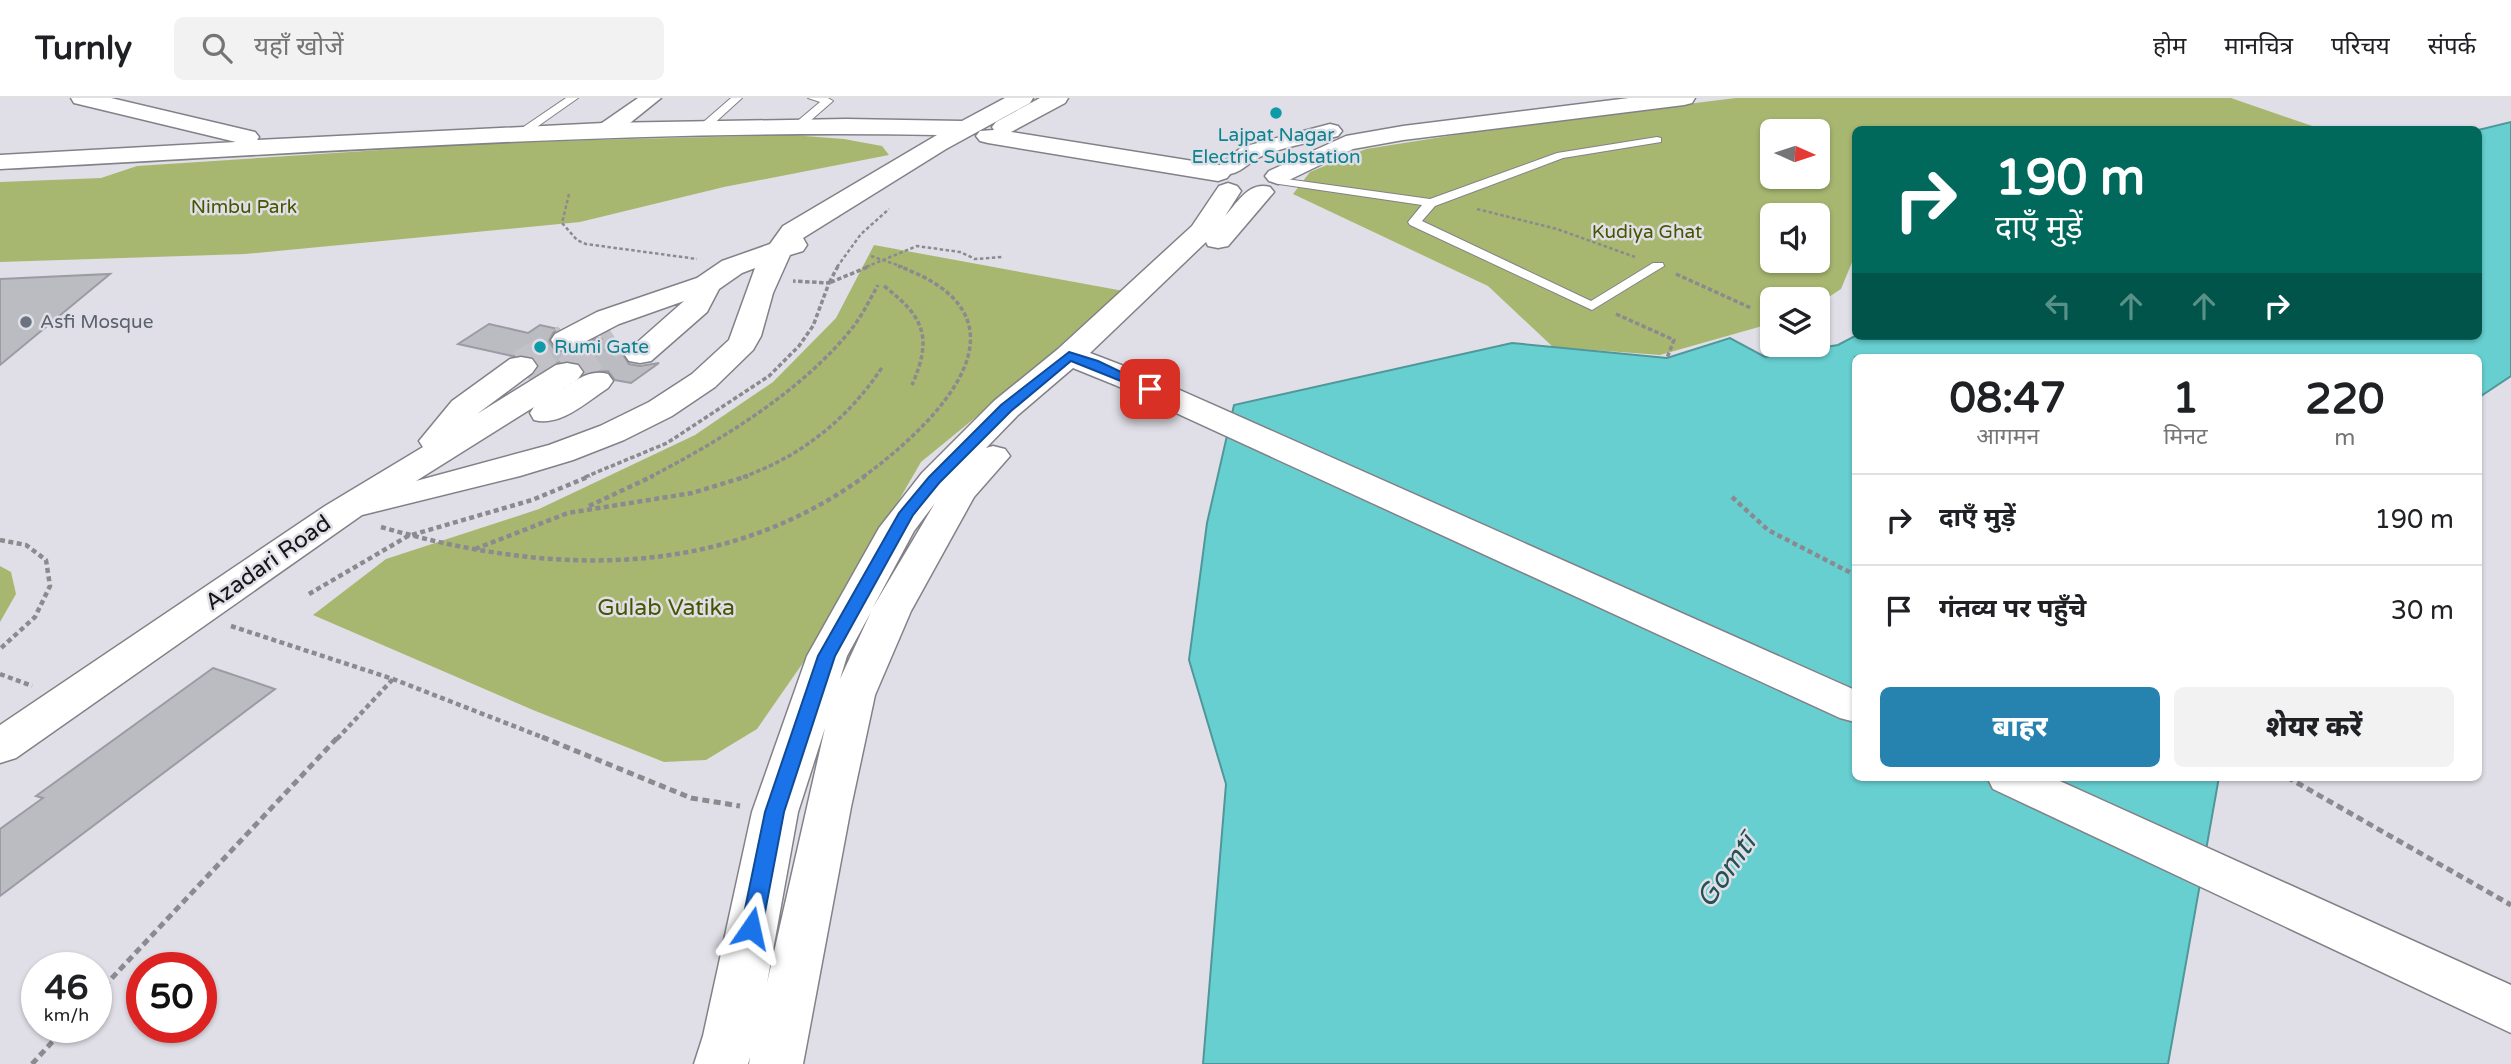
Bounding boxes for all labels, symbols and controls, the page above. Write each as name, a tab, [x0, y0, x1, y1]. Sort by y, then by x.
search box	[174, 17, 664, 80]
text: Turnly	[35, 29, 132, 68]
icon: search	[198, 29, 236, 67]
text: यहाँ खोजें	[254, 31, 344, 62]
text: होम	[2153, 32, 2186, 61]
text: मानचित्र	[2224, 32, 2293, 61]
text: परिचय	[2331, 32, 2390, 61]
text: संपर्क	[2428, 32, 2476, 61]
marker: Lajpat Nagar Electric Substation	[1268, 105, 1284, 121]
north arrow	[1760, 119, 1830, 189]
map controls	[1760, 119, 1830, 357]
place label: Lajpat Nagar Electric Substation	[1191, 124, 1361, 168]
text: 190 m	[1995, 149, 2145, 208]
icon: right	[1880, 154, 1971, 245]
park label: Nimbu Park	[191, 196, 297, 218]
button: sound	[1760, 203, 1830, 273]
text: दाएँ मुड़ें	[1995, 209, 2083, 247]
park label: Kudiya Ghat	[1592, 221, 1702, 243]
button: layers	[1760, 287, 1830, 357]
icon: left	[2039, 287, 2077, 325]
icon: ahead	[2112, 287, 2150, 325]
icon: ahead	[2185, 287, 2223, 325]
icon: right	[2258, 287, 2296, 325]
place label: Asfi Mosque	[40, 311, 153, 333]
marker: Asfi Mosque	[18, 314, 34, 330]
place label: Rumi Gate	[554, 336, 649, 358]
marker: Rumi Gate	[532, 339, 548, 355]
pin	[1120, 359, 1180, 419]
icon: arrive	[1131, 370, 1169, 408]
text: 08:47	[1950, 373, 2066, 424]
text: 1	[2172, 373, 2199, 424]
text: 220	[2305, 374, 2384, 425]
text: आगमन	[1976, 423, 2039, 451]
text: मिनट	[2164, 423, 2208, 451]
text: m	[2334, 424, 2355, 452]
icon: right	[1880, 501, 1918, 539]
text: दाएँ मुड़ें	[1939, 502, 2016, 533]
text: 190 m	[2374, 504, 2454, 535]
street label: Azadari Road	[200, 509, 336, 617]
icon: arrive	[1880, 592, 1918, 630]
text: गंतव्य पर पहुँचे	[1939, 593, 2086, 624]
park label: Gulab Vatika	[597, 594, 735, 622]
text: 30 m	[2391, 595, 2454, 626]
button: बाहर	[1880, 687, 2160, 767]
button: शेयर करें	[2174, 687, 2454, 767]
water label: Gomtī	[1689, 823, 1767, 914]
position arrow	[714, 891, 788, 965]
speed limit sign: 50	[126, 952, 217, 1043]
text: 46	[45, 967, 88, 1009]
text: km/h	[44, 1004, 89, 1026]

